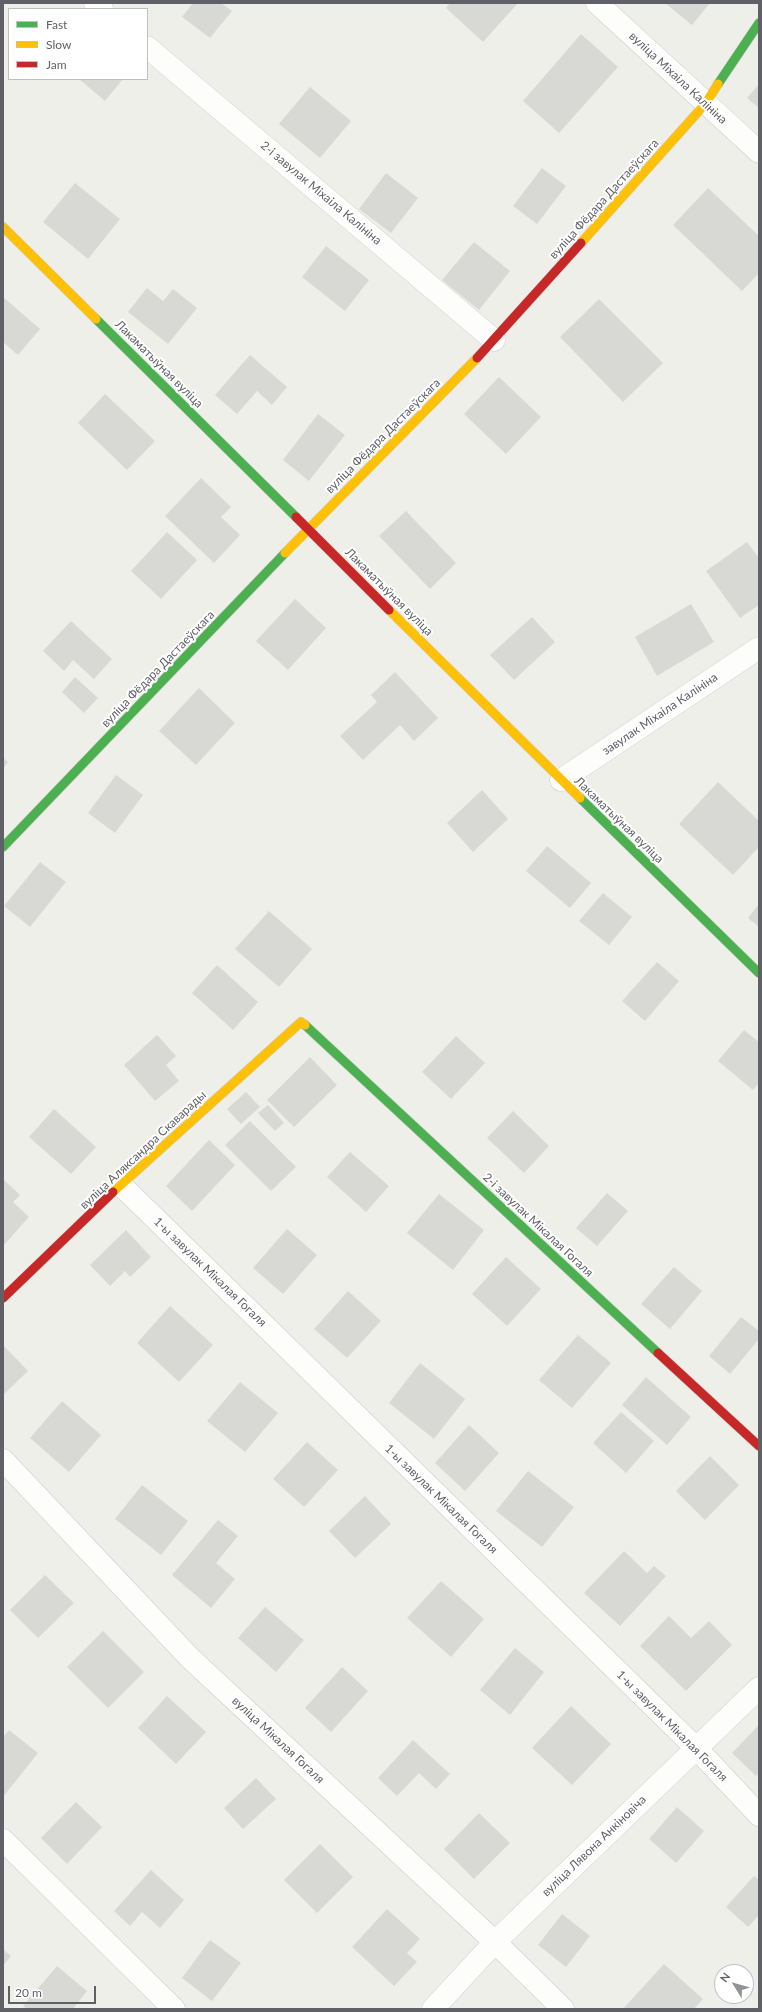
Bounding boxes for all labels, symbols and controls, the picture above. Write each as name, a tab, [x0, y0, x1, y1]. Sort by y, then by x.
legend	[8, 8, 148, 80]
text: Fast	[46, 17, 67, 32]
street label: вуліца Міхаіла Калініна	[626, 29, 730, 127]
text: Slow	[46, 37, 71, 52]
text: Jam	[46, 57, 67, 72]
street label: вуліца Фёдара Дастаеўскага	[546, 136, 662, 262]
street label: 2-і завулак Міхаіла Калініна	[258, 138, 384, 248]
street label: Лакаматыўная вуліца	[112, 317, 206, 411]
street label: вуліца Фёдара Дастаеўскага	[323, 376, 443, 496]
street label: Лакаматыўная вуліца	[342, 545, 436, 639]
street label: вуліца Фёдара Дастаеўскага	[99, 608, 217, 730]
street label: завулак Міхаіла Калініна	[600, 670, 720, 758]
street label: Лакаматыўная вуліца	[572, 774, 666, 866]
street label: вуліца Аляксандра Скаварады	[77, 1088, 209, 1212]
street label: 2-і завулак Мікалая Гогаля	[480, 1170, 596, 1280]
street label: 1-ы завулак Мікалая Гогаля	[151, 1214, 269, 1330]
street label: 1-ы завулак Мікалая Гогаля	[382, 1441, 500, 1557]
street label: 1-ы завулак Мікалая Гогаля	[613, 1667, 731, 1785]
street label: вуліца Мікалая Гогаля	[229, 1694, 327, 1786]
street label: вуліца Лявона Анкіновіча	[539, 1793, 649, 1899]
north arrow	[714, 1964, 754, 2004]
text: N	[717, 1970, 733, 1984]
scale bar	[10, 1978, 98, 2004]
text: 20 m	[15, 1985, 42, 2000]

